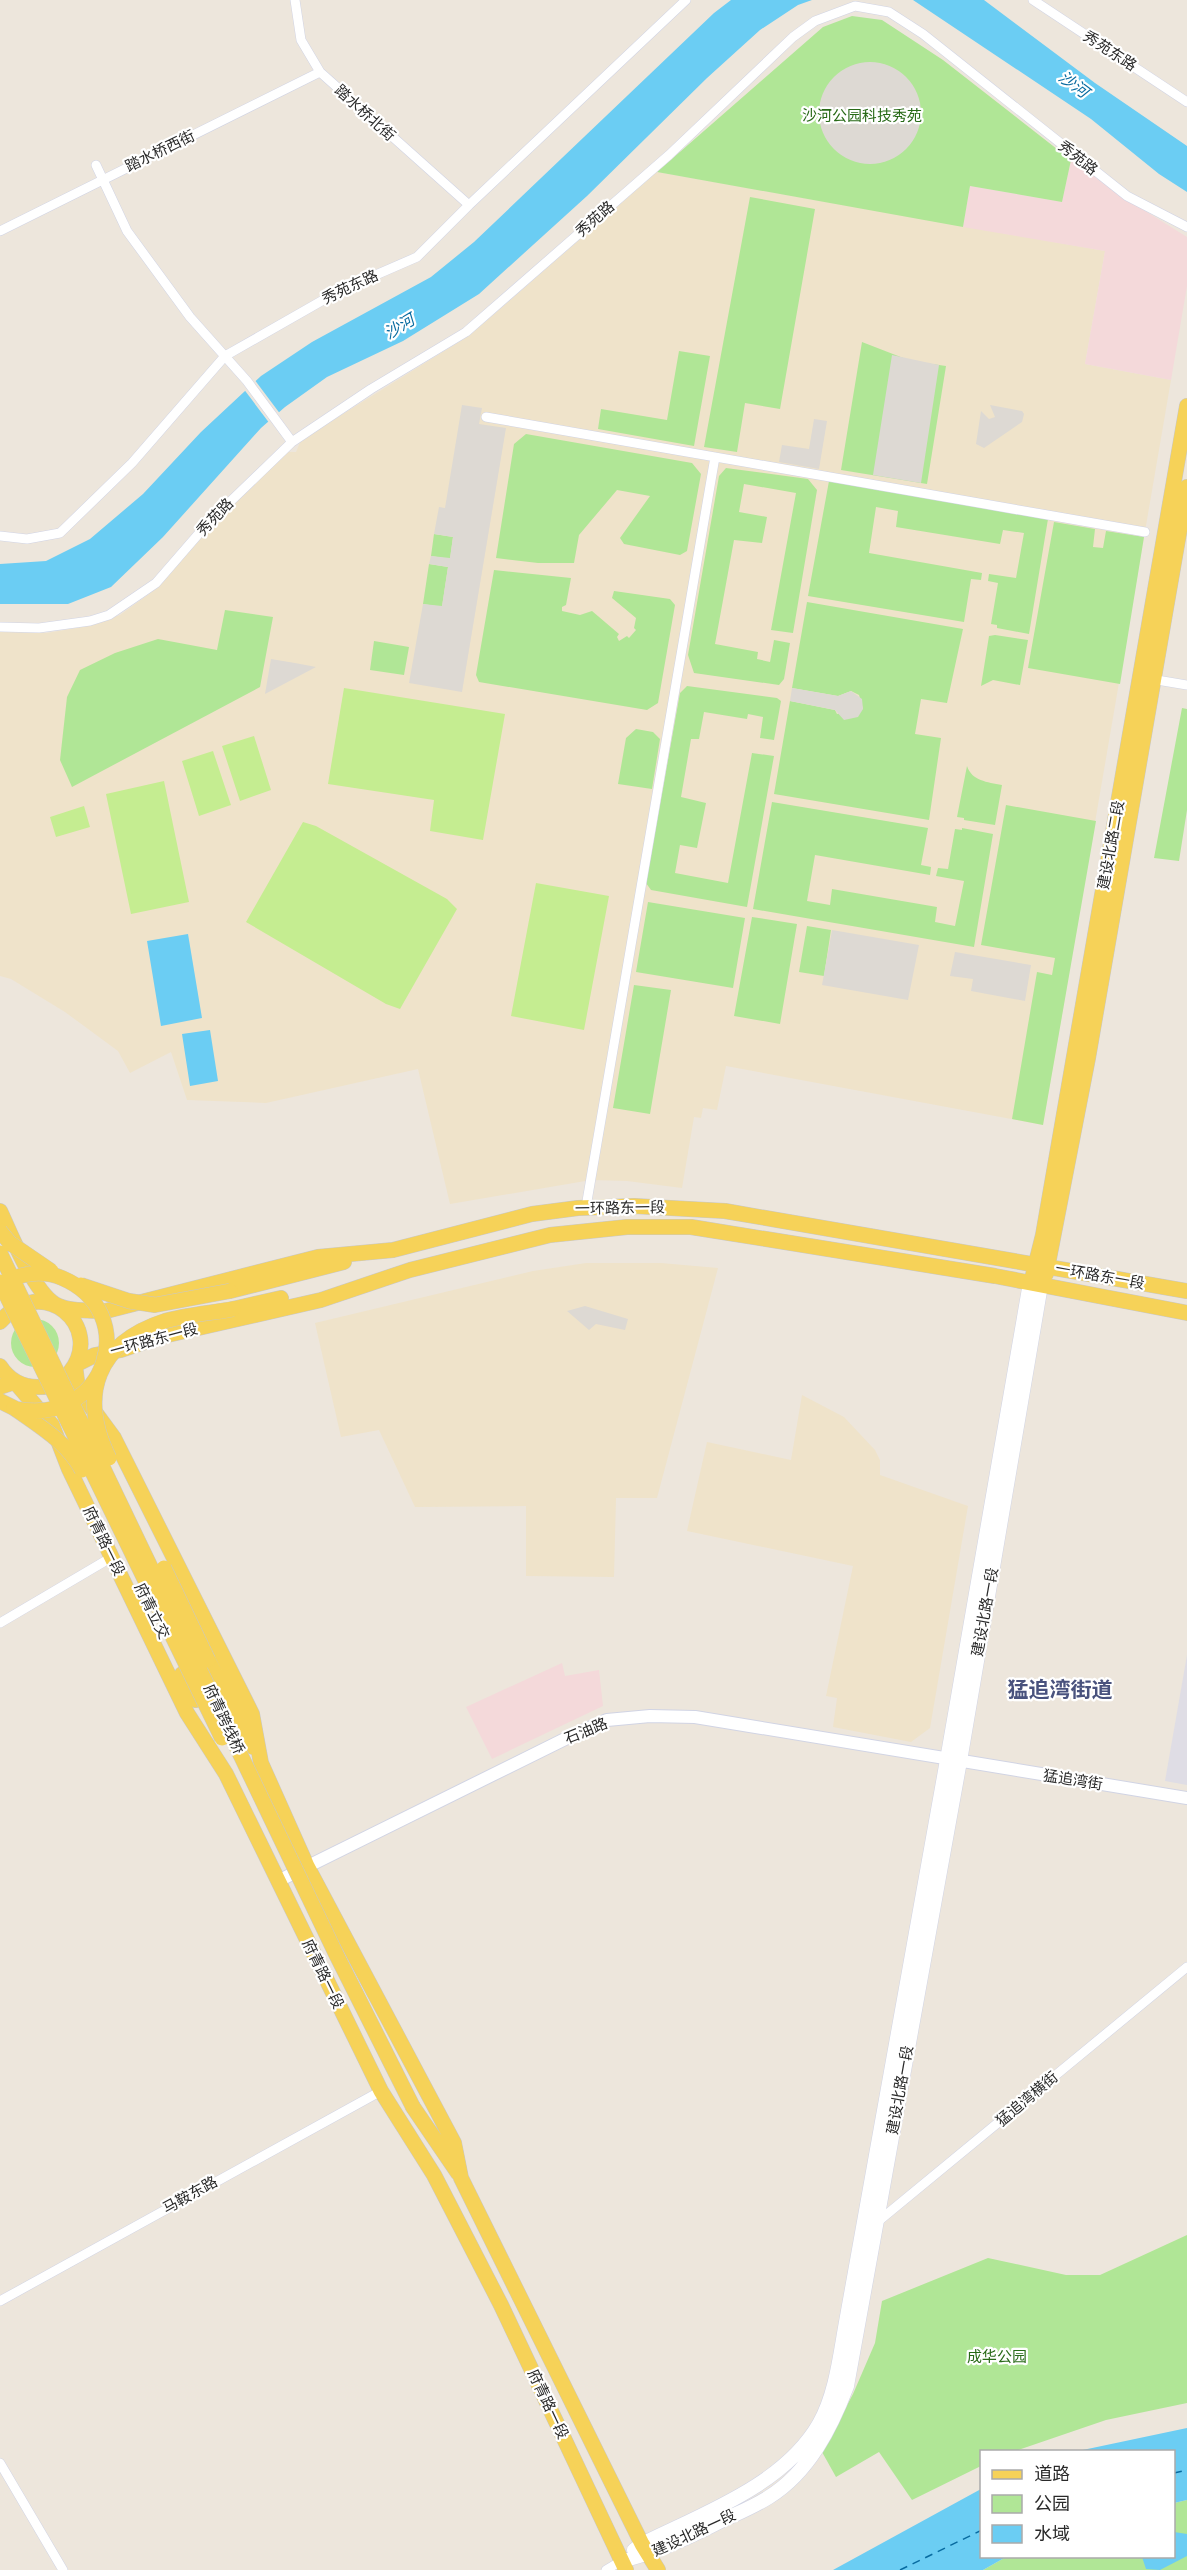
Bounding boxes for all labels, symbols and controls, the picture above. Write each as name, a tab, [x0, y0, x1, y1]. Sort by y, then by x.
street label: 秀苑东路	[1079, 25, 1142, 77]
water label: 沙河	[1054, 65, 1096, 105]
street label: 踏水桥北街	[330, 79, 401, 146]
park label: 沙河公园科技秀苑	[802, 104, 922, 127]
street label: 踏水桥西街	[121, 124, 199, 177]
street label: 秀苑路	[1053, 135, 1103, 181]
street label: 秀苑路	[570, 195, 619, 242]
street label: 秀苑东路	[318, 263, 382, 310]
water label: 沙河	[379, 306, 421, 345]
street label: 秀苑路	[191, 492, 239, 541]
street label: 建设北路二段	[1091, 799, 1130, 891]
street label: 一环路东一段	[575, 1195, 665, 1220]
street label: 一环路东一段	[1054, 1256, 1146, 1295]
street label: 一环路东一段	[107, 1317, 200, 1362]
street label: 府青路一段	[78, 1502, 131, 1580]
street label: 建设北路一段	[965, 1566, 1004, 1658]
street label: 府青立交	[129, 1579, 176, 1643]
district label: 猛追湾街道	[1008, 1673, 1113, 1705]
street label: 府青跨线桥	[198, 1680, 251, 1758]
street label: 石油路	[561, 1711, 611, 1750]
street label: 猛追湾街	[1042, 1763, 1105, 1796]
street label: 府青路一段	[297, 1935, 350, 2013]
street label: 建设北路一段	[880, 2044, 919, 2136]
street label: 猛追湾横街	[991, 2066, 1063, 2132]
street label: 马鞍东路	[158, 2170, 222, 2219]
park label: 成华公园	[967, 2345, 1027, 2368]
street label: 府青路一段	[522, 2365, 575, 2443]
legend	[980, 2450, 1175, 2558]
text: 道路	[1034, 2460, 1070, 2487]
text: 公园	[1034, 2490, 1070, 2517]
street label: 建设北路一段	[648, 2503, 739, 2562]
text: 水域	[1034, 2520, 1070, 2547]

